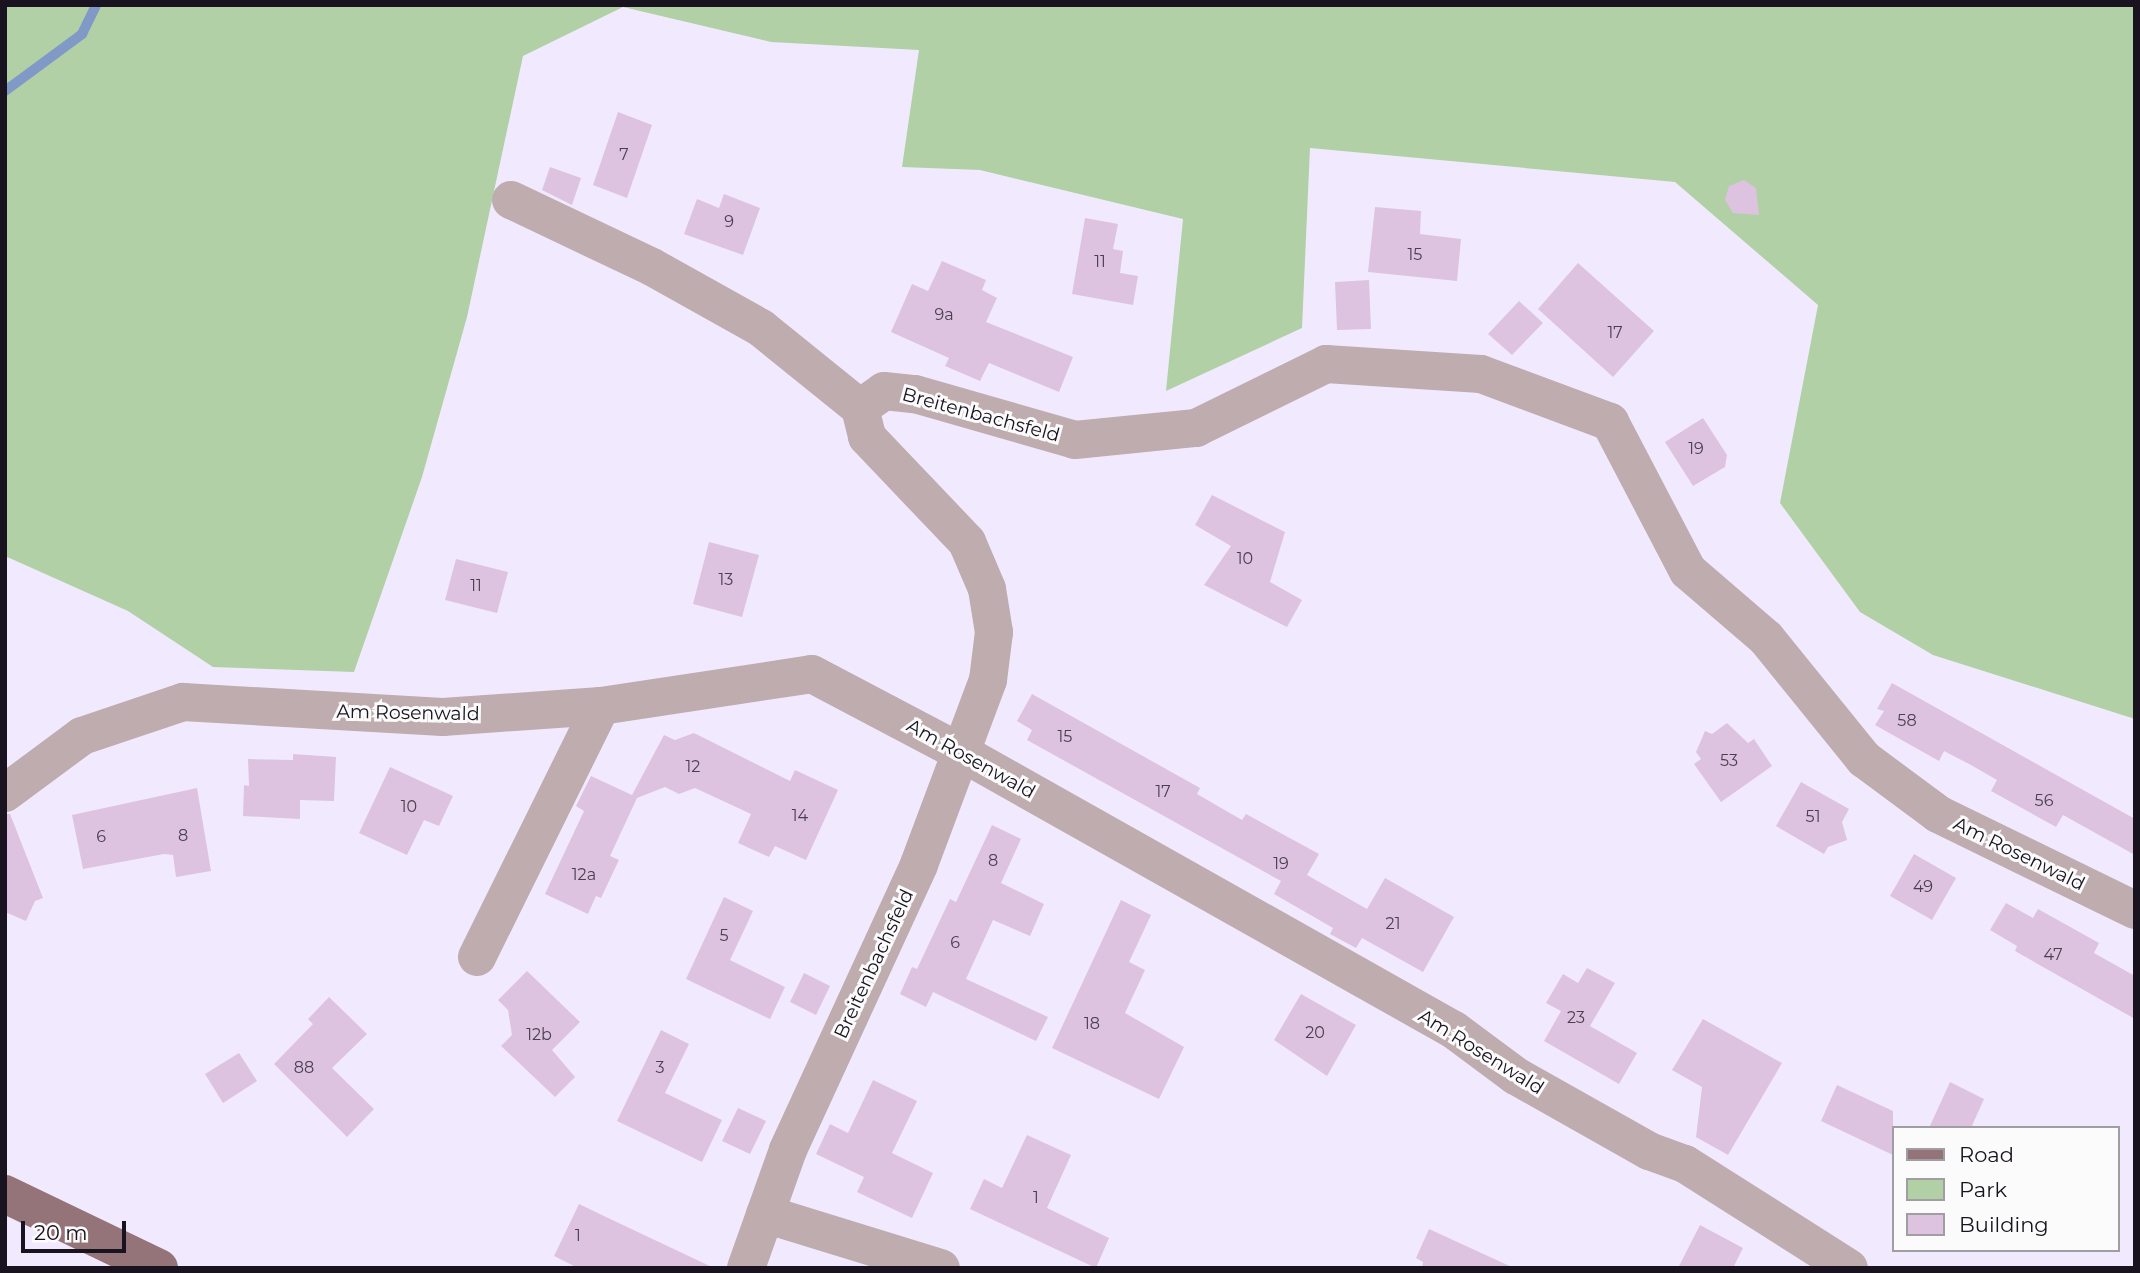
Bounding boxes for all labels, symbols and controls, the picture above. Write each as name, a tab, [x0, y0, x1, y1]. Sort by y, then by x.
house number: 7	[619, 145, 629, 165]
house number: 9	[724, 212, 734, 232]
house number: 15	[1408, 245, 1422, 265]
house number: 11	[1094, 252, 1106, 272]
house number: 9a	[934, 305, 954, 325]
house number: 17	[1607, 323, 1623, 343]
street label: Breitenbachsfeld	[900, 383, 1062, 447]
house number: 19	[1688, 439, 1704, 459]
house number: 10	[1237, 549, 1253, 569]
house number: 13	[719, 570, 733, 590]
house number: 11	[470, 576, 482, 596]
street label: Am Rosenwald	[336, 700, 480, 726]
house number: 58	[1897, 711, 1917, 731]
street label: Am Rosenwald	[903, 714, 1039, 804]
house number: 15	[1058, 727, 1072, 747]
house number: 53	[1720, 751, 1738, 771]
house number: 12	[686, 757, 700, 777]
house number: 17	[1155, 782, 1171, 802]
house number: 56	[2035, 791, 2053, 811]
house number: 10	[401, 797, 417, 817]
house number: 14	[792, 806, 808, 826]
house number: 51	[1806, 807, 1820, 827]
street label: Am Rosenwald	[1950, 812, 2088, 896]
house number: 8	[178, 826, 188, 846]
house number: 6	[96, 827, 106, 847]
house number: 8	[988, 851, 998, 871]
house number: 19	[1273, 854, 1289, 874]
house number: 12a	[572, 865, 596, 885]
house number: 49	[1913, 877, 1933, 897]
street label: Breitenbachsfeld	[829, 886, 919, 1042]
house number: 21	[1386, 914, 1400, 934]
house number: 5	[719, 926, 729, 946]
house number: 6	[950, 933, 960, 953]
house number: 47	[2043, 945, 2063, 965]
street label: Am Rosenwald	[1414, 1004, 1548, 1100]
house number: 23	[1567, 1008, 1585, 1028]
house number: 18	[1084, 1014, 1100, 1034]
house number: 20	[1305, 1023, 1325, 1043]
house number: 12b	[526, 1025, 552, 1045]
house number: 88	[294, 1058, 314, 1078]
house number: 3	[655, 1058, 665, 1078]
legend	[1892, 1126, 2119, 1252]
text: Road	[1959, 1142, 2014, 1167]
text: Park	[1959, 1177, 2007, 1202]
house number: 1	[1033, 1188, 1039, 1208]
scale bar	[24, 1206, 130, 1250]
text: Building	[1959, 1212, 2049, 1237]
text: 20 m	[34, 1220, 88, 1245]
house number: 1	[575, 1226, 581, 1246]

